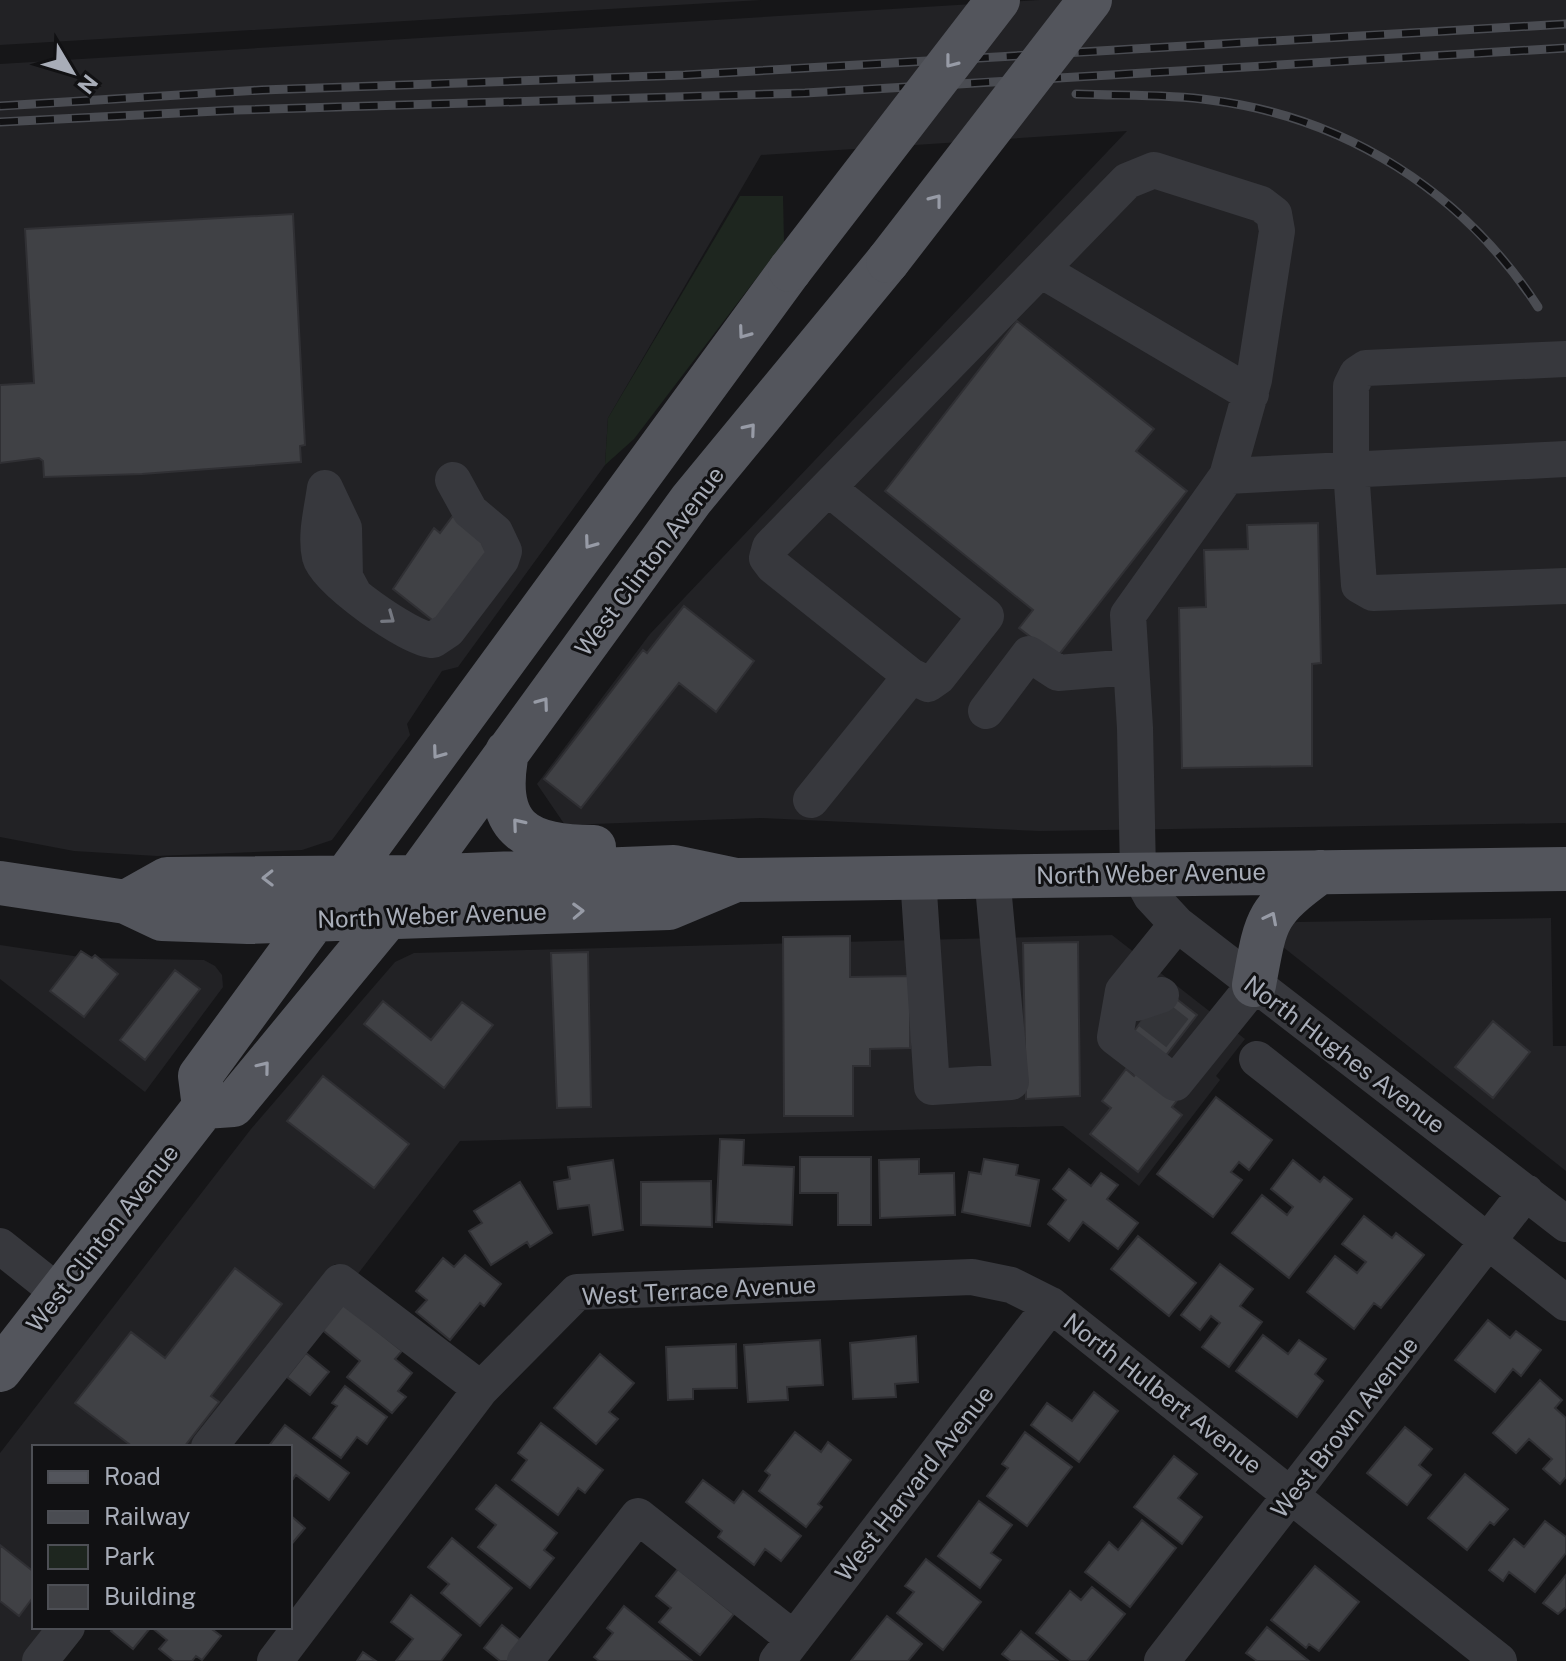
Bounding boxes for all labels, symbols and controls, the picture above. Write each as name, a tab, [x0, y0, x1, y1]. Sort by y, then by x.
north arrow	[32, 32, 112, 112]
one-way arrow	[946, 53, 960, 68]
text: N	[72, 70, 103, 99]
one-way arrow	[926, 194, 940, 209]
one-way arrow	[739, 324, 754, 339]
one-way arrow	[740, 424, 755, 439]
street label: West Clinton Avenue	[569, 461, 729, 661]
one-way arrow	[586, 534, 600, 549]
one-way arrow	[380, 608, 394, 623]
one-way arrow	[533, 698, 547, 712]
one-way arrow	[433, 744, 447, 759]
one-way arrow	[513, 819, 528, 833]
street label: North Weber Avenue	[1036, 857, 1266, 889]
one-way arrow	[261, 869, 274, 887]
street label: North Weber Avenue	[317, 897, 547, 933]
one-way arrow	[572, 902, 585, 919]
one-way arrow	[1261, 912, 1276, 927]
street label: North Hughes Avenue	[1239, 969, 1451, 1139]
one-way arrow	[254, 1062, 269, 1076]
street label: West Clinton Avenue	[20, 1139, 184, 1337]
street label: West Terrace Avenue	[581, 1270, 817, 1310]
street label: North Hulbert Avenue	[1058, 1307, 1268, 1479]
street label: West Brown Avenue	[1265, 1331, 1423, 1523]
street label: West Harvard Avenue	[829, 1380, 999, 1586]
legend	[32, 1445, 292, 1629]
text: Road	[104, 1462, 161, 1490]
text: Railway	[104, 1502, 190, 1530]
text: Park	[104, 1542, 155, 1570]
text: Building	[104, 1582, 196, 1610]

